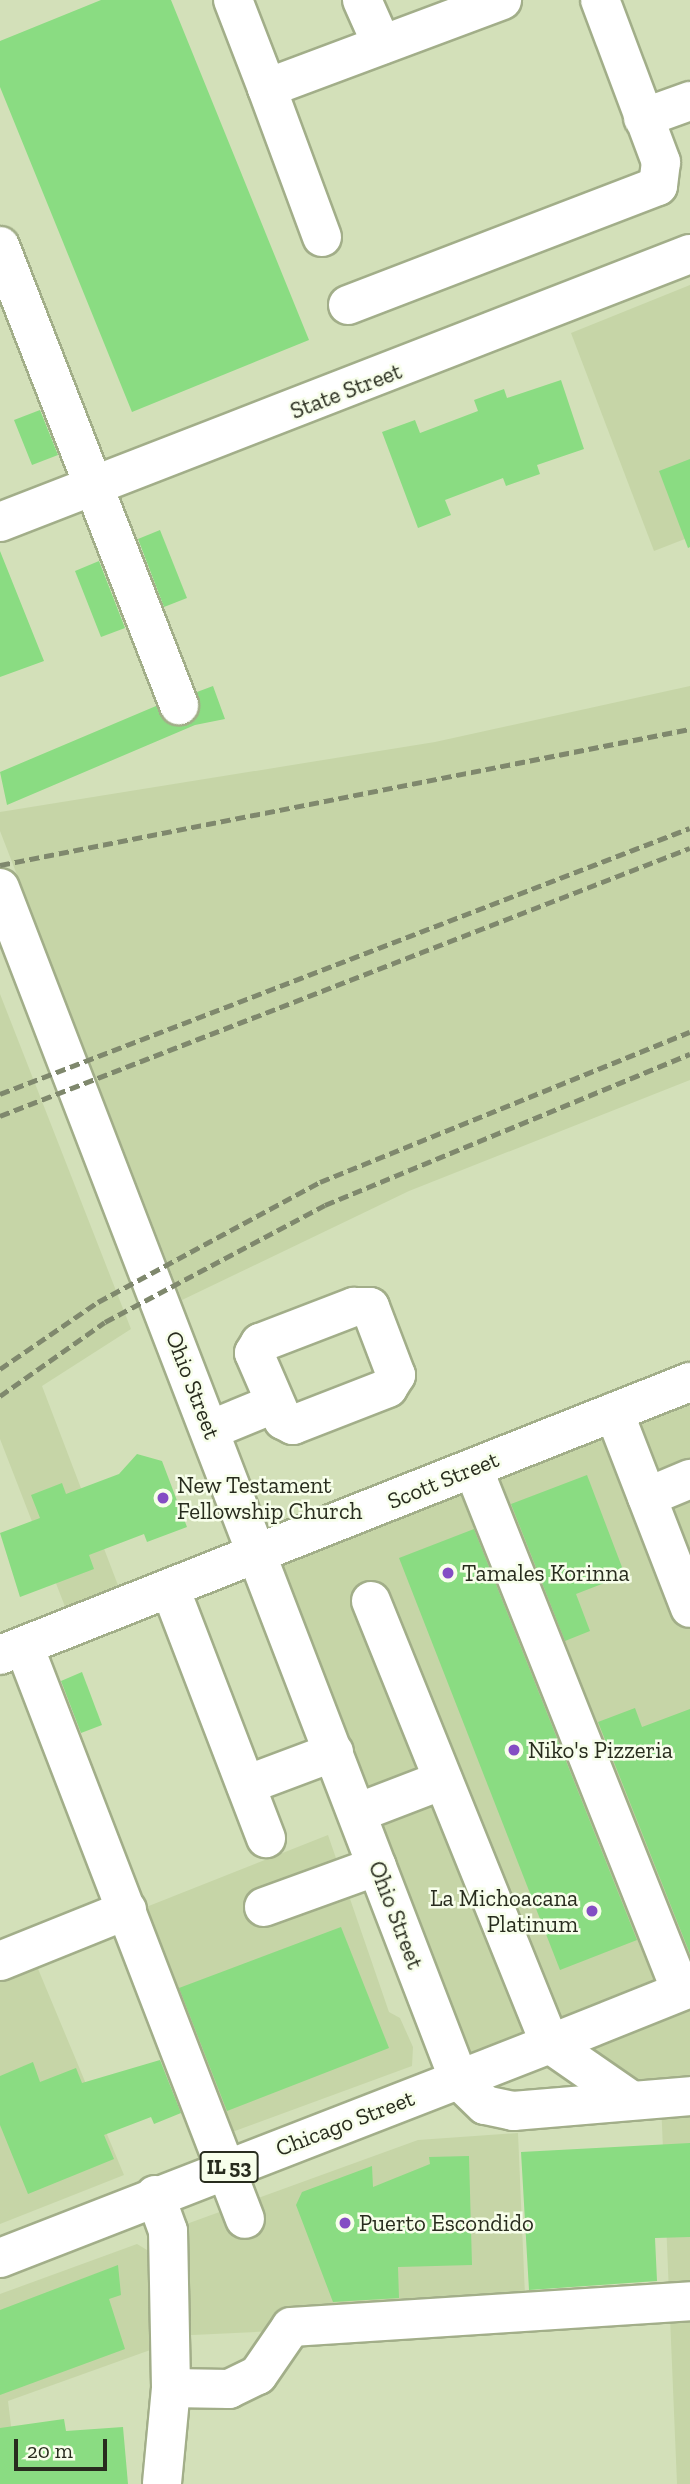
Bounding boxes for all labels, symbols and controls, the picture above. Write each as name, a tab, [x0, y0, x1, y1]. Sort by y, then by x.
street label: State Street	[286, 357, 406, 425]
street label: Ohio Street	[160, 1327, 226, 1443]
street label: Scott Street	[383, 1445, 503, 1515]
place label: New Testament Fellowship Church	[177, 1471, 362, 1525]
marker: New Testament Fellowship Church	[155, 1490, 171, 1506]
place label: Tamales Korinna	[462, 1559, 630, 1587]
marker: Tamales Korinna	[440, 1565, 456, 1581]
place label: Niko's Pizzeria	[528, 1736, 673, 1764]
marker: Niko's Pizzeria	[506, 1742, 522, 1758]
street label: Ohio Street	[363, 1857, 429, 1973]
place label: La Michoacana Platinum	[430, 1884, 578, 1938]
marker: La Michoacana Platinum	[584, 1903, 600, 1919]
street label: Chicago Street	[272, 2084, 418, 2162]
road number: IL 53	[199, 2150, 259, 2184]
place label: Puerto Escondido	[359, 2209, 534, 2237]
marker: Puerto Escondido	[337, 2215, 353, 2231]
scale bar	[18, 2424, 110, 2468]
text: 20 m	[27, 2438, 73, 2463]

